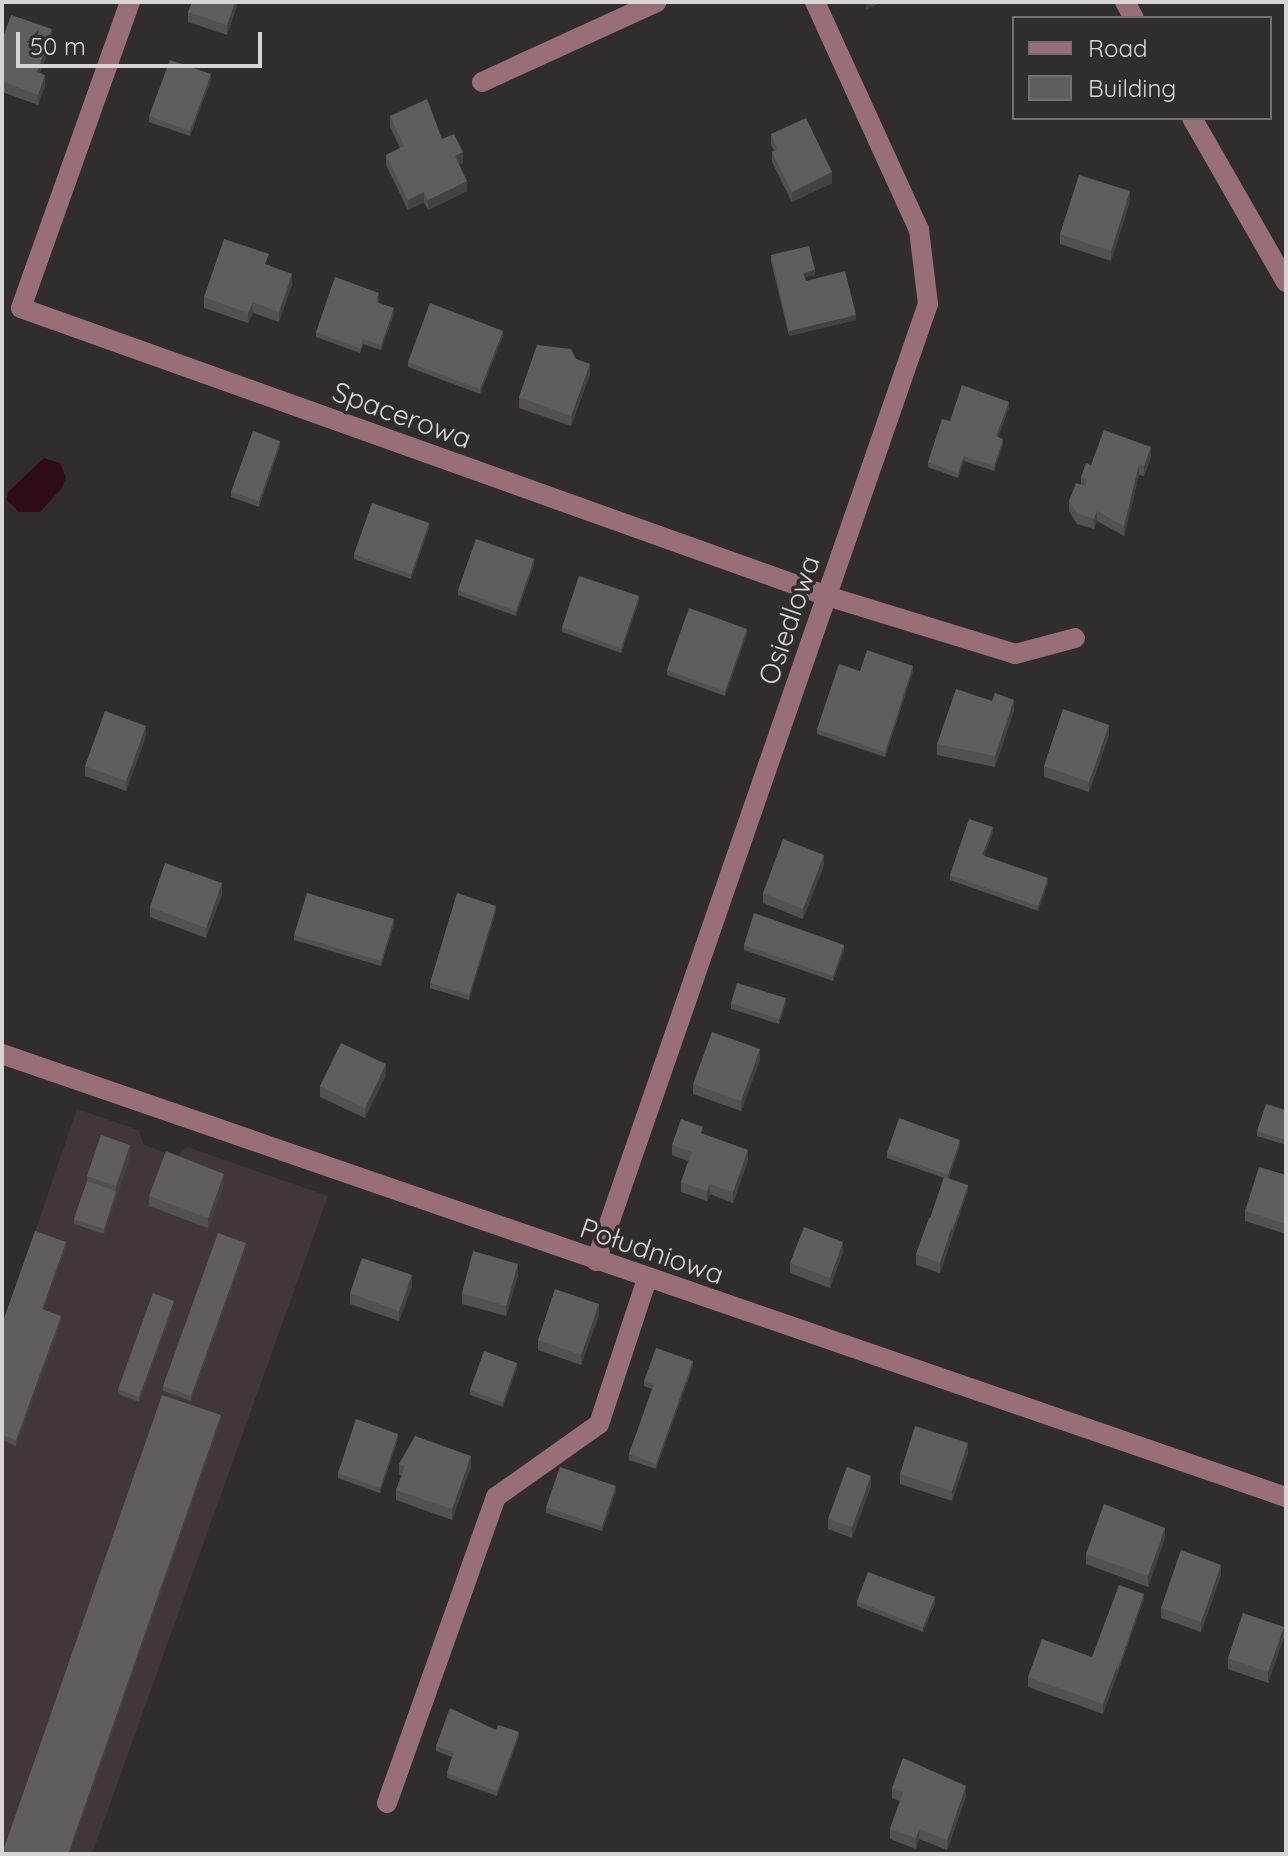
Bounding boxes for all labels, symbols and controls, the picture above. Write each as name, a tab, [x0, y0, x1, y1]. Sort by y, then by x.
scale bar	[20, 16, 266, 66]
legend	[1012, 16, 1272, 120]
text: 50 m	[30, 31, 86, 61]
text: Road	[1088, 33, 1148, 63]
text: Building	[1088, 73, 1176, 103]
street label: Spacerowa	[328, 374, 476, 456]
street label: Osiedlowa	[751, 551, 827, 689]
street label: Południowa	[576, 1211, 728, 1291]

